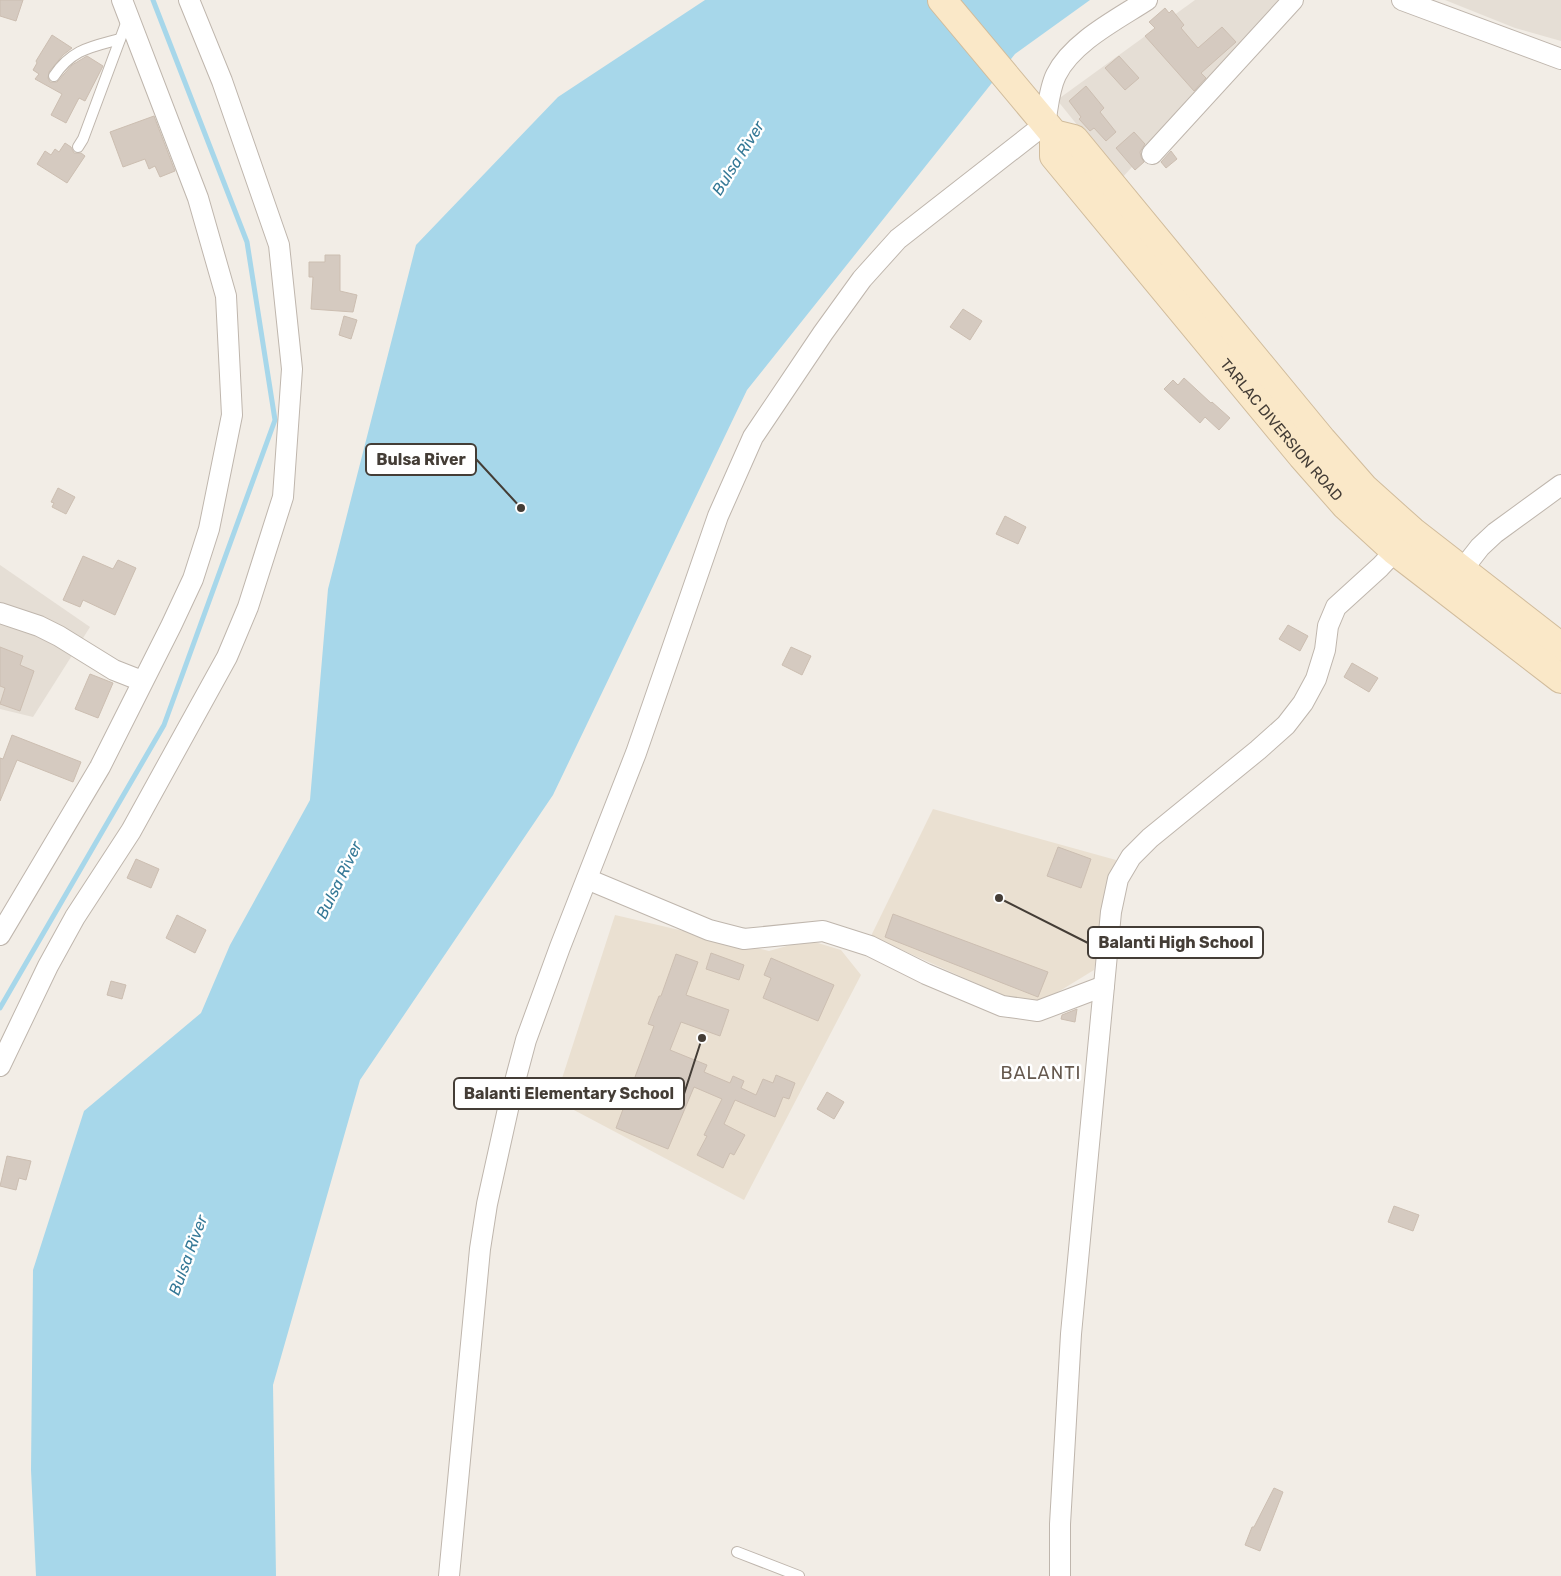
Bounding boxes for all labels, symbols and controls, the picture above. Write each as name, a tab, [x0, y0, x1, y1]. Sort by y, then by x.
water label: Bulsa River	[708, 117, 769, 199]
street label: TARLAC DIVERSION ROAD	[1216, 355, 1346, 505]
callout: Bulsa River	[366, 444, 476, 475]
text: Bulsa River	[376, 450, 466, 469]
water label: Bulsa River	[312, 837, 366, 922]
callout: Balanti High School	[1088, 927, 1263, 958]
text: Balanti High School	[1098, 933, 1254, 952]
district label: BALANTI	[1001, 1062, 1081, 1084]
callout: Balanti Elementary School	[454, 1078, 684, 1109]
text: Balanti Elementary School	[464, 1084, 674, 1103]
water label: Bulsa River	[165, 1212, 212, 1298]

